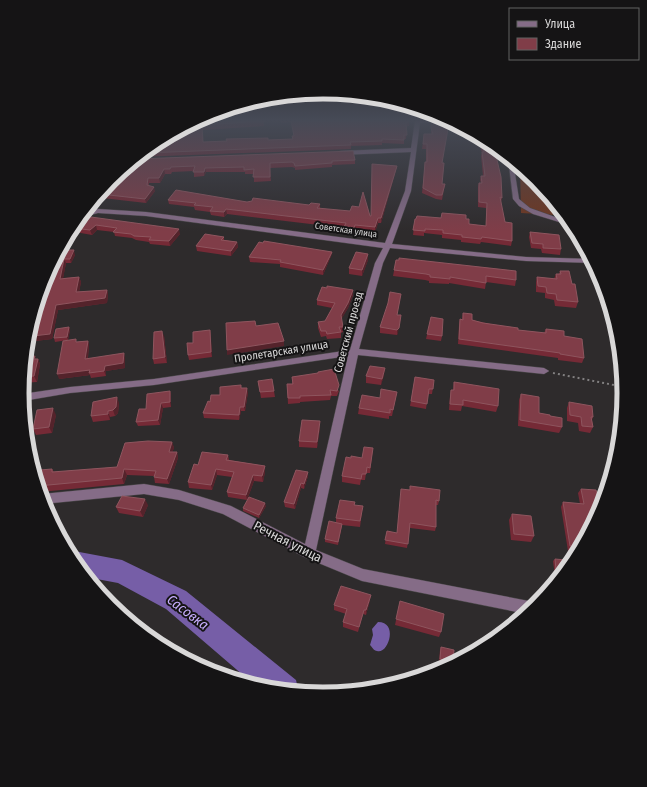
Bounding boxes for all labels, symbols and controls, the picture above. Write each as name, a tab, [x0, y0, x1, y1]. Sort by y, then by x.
legend	[509, 8, 639, 60]
text: Улица	[544, 17, 575, 31]
text: Здание	[545, 37, 581, 51]
street label: Советская улица	[314, 221, 378, 239]
street label: Советский проезд	[331, 290, 366, 374]
street label: Пролетарская улица	[233, 338, 329, 365]
street label: Речная улица	[251, 518, 324, 565]
water label: Сасовка	[163, 591, 212, 634]

